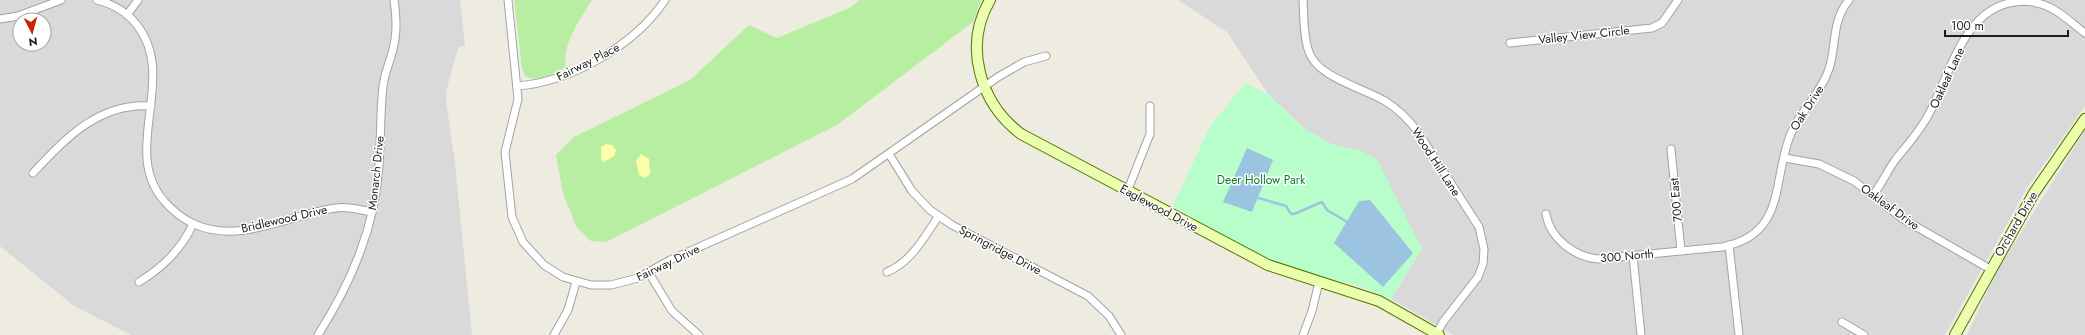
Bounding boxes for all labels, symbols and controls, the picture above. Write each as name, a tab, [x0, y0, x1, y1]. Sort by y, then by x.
north arrow	[12, 12, 52, 52]
scale bar	[1945, 12, 2068, 38]
text: 100 m	[1951, 17, 1984, 35]
street label: Valley View Circle	[1537, 21, 1631, 49]
text: N	[28, 34, 38, 50]
street label: Fairway Place	[553, 38, 623, 86]
street label: Oakleaf Lane	[1925, 44, 1969, 112]
street label: Oak Drive	[1786, 82, 1828, 134]
street label: Wood Hill Lane	[1407, 124, 1465, 200]
street label: Monarch Drive	[363, 135, 389, 211]
park label: Deer Hollow Park	[1217, 171, 1306, 189]
street label: 700 East	[1665, 177, 1687, 223]
street label: Oakleaf Drive	[1857, 179, 1923, 235]
street label: Eaglewood Drive	[1117, 180, 1201, 236]
street label: Orchard Drive	[1990, 188, 2042, 260]
street label: Bridlewood Drive	[239, 200, 329, 238]
street label: Springridge Drive	[956, 221, 1044, 279]
street label: Fairway Drive	[633, 240, 703, 286]
street label: 300 North	[1599, 245, 1655, 267]

